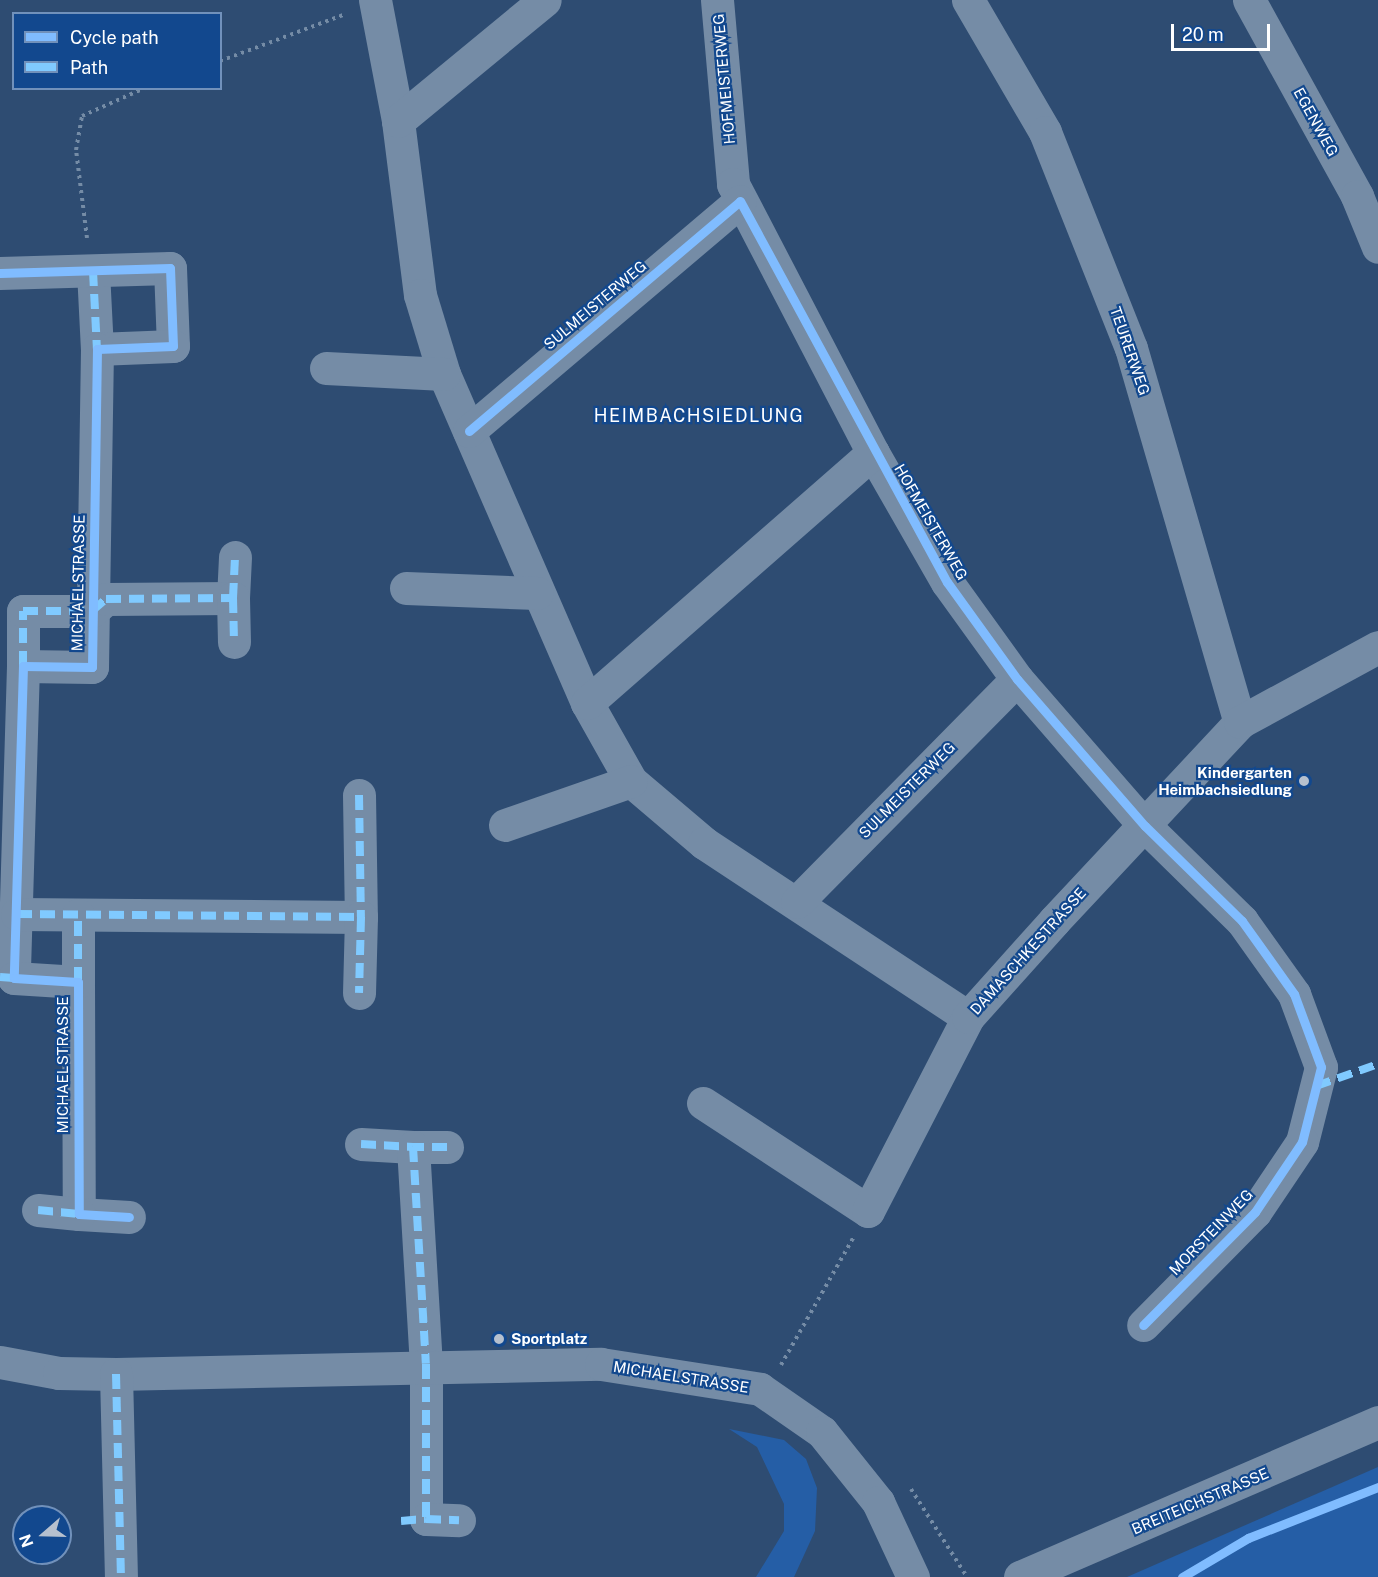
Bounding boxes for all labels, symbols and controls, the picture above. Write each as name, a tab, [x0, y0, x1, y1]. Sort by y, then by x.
legend	[12, 12, 222, 90]
scale bar	[1174, 12, 1273, 50]
street label: HOFMEISTERWEG	[709, 13, 739, 145]
text: 20 m	[1182, 24, 1224, 45]
text: Cycle path	[70, 27, 159, 48]
text: Path	[70, 57, 108, 78]
street label: EGENWEG	[1290, 85, 1342, 159]
street label: SULMEISTERWEG	[540, 257, 650, 353]
street label: TEURERWEG	[1106, 304, 1154, 398]
district label: HEIMBACHSIEDLUNG	[594, 405, 804, 427]
street label: HOFMEISTERWEG	[891, 461, 971, 583]
street label: MICHAELSTRASSE	[68, 514, 88, 652]
street label: SULMEISTERWEG	[855, 738, 959, 842]
place label: Kindergarten Heimbachsiedlung	[1158, 763, 1292, 798]
marker: Kindergarten Heimbachsiedlung	[1297, 774, 1311, 788]
street label: DAMASCHKESTRASSE	[966, 884, 1090, 1018]
street label: MICHAELSTRASSE	[54, 996, 72, 1134]
street label: MORSTEINWEG	[1165, 1185, 1257, 1279]
place label: Sportplatz	[511, 1330, 587, 1348]
marker: Sportplatz	[492, 1332, 506, 1346]
street label: MICHAELSTRASSE	[612, 1357, 750, 1397]
street label: BREITEICHSTRASSE	[1129, 1464, 1271, 1538]
north arrow	[12, 1505, 72, 1565]
text: N	[15, 1532, 38, 1550]

